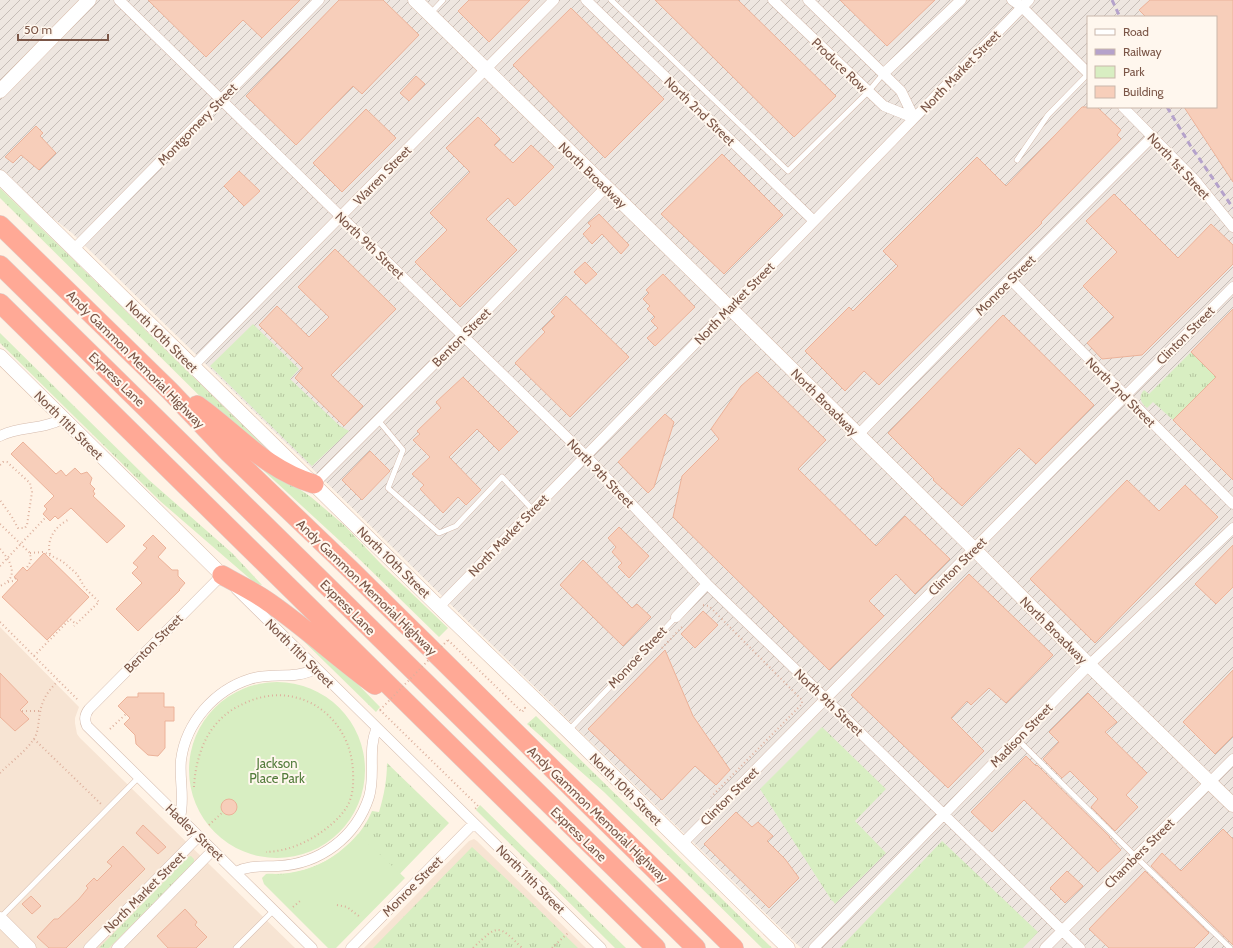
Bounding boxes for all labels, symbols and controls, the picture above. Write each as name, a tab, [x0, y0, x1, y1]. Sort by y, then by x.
scale bar	[18, 16, 108, 42]
legend	[1087, 16, 1217, 108]
text: 50 m	[24, 22, 52, 37]
text: Road	[1123, 24, 1149, 39]
street label: North Market Street	[917, 26, 1004, 116]
street label: Produce Row	[809, 34, 872, 96]
text: Railway	[1123, 44, 1161, 59]
text: Park	[1123, 64, 1145, 79]
street label: North 2nd Street	[661, 73, 739, 149]
street label: Montgomery Street	[154, 79, 241, 168]
text: Building	[1123, 84, 1165, 99]
street label: North 1st Street	[1144, 129, 1214, 203]
street label: North Broadway	[556, 138, 631, 212]
street label: Warren Street	[350, 142, 415, 208]
street label: North 9th Street	[332, 208, 408, 282]
street label: Monroe Street	[971, 251, 1039, 319]
street label: North Market Street	[691, 258, 778, 348]
street label: Andy Gammon Memorial Highway	[64, 287, 209, 432]
street label: North 10th Street	[123, 297, 202, 376]
street label: Clinton Street	[1152, 302, 1218, 368]
street label: Benton Street	[428, 304, 494, 370]
street label: Express Lane	[86, 348, 149, 410]
street label: North 2nd Street	[1083, 354, 1160, 431]
street label: North Broadway	[788, 365, 862, 439]
street label: North 11th Street	[31, 387, 107, 463]
street label: North 9th Street	[564, 435, 638, 511]
street label: North Market Street	[465, 490, 552, 580]
street label: Andy Gammon Memorial Highway	[293, 516, 441, 659]
street label: North 10th Street	[354, 523, 434, 601]
street label: Clinton Street	[924, 533, 990, 599]
street label: Express Lane	[317, 576, 379, 638]
street label: North Broadway	[1017, 593, 1091, 667]
street label: Benton Street	[120, 610, 186, 676]
street label: North 11th Street	[262, 615, 338, 691]
street label: Monroe Street	[604, 622, 670, 691]
street label: North 9th Street	[791, 665, 867, 739]
street label: Madison Street	[986, 699, 1056, 770]
street label: Andy Gammon Memorial Highway	[524, 743, 672, 886]
street label: North 10th Street	[587, 750, 666, 829]
park label: Jackson Place Park	[249, 755, 305, 786]
street label: Clinton Street	[696, 763, 762, 829]
street label: Hadley Street	[162, 800, 228, 864]
street label: Express Lane	[548, 803, 611, 865]
street label: Chambers Street	[1101, 814, 1178, 891]
street label: North 11th Street	[493, 841, 569, 917]
street label: North Market Street	[100, 848, 188, 936]
street label: Monroe Street	[378, 852, 446, 920]

